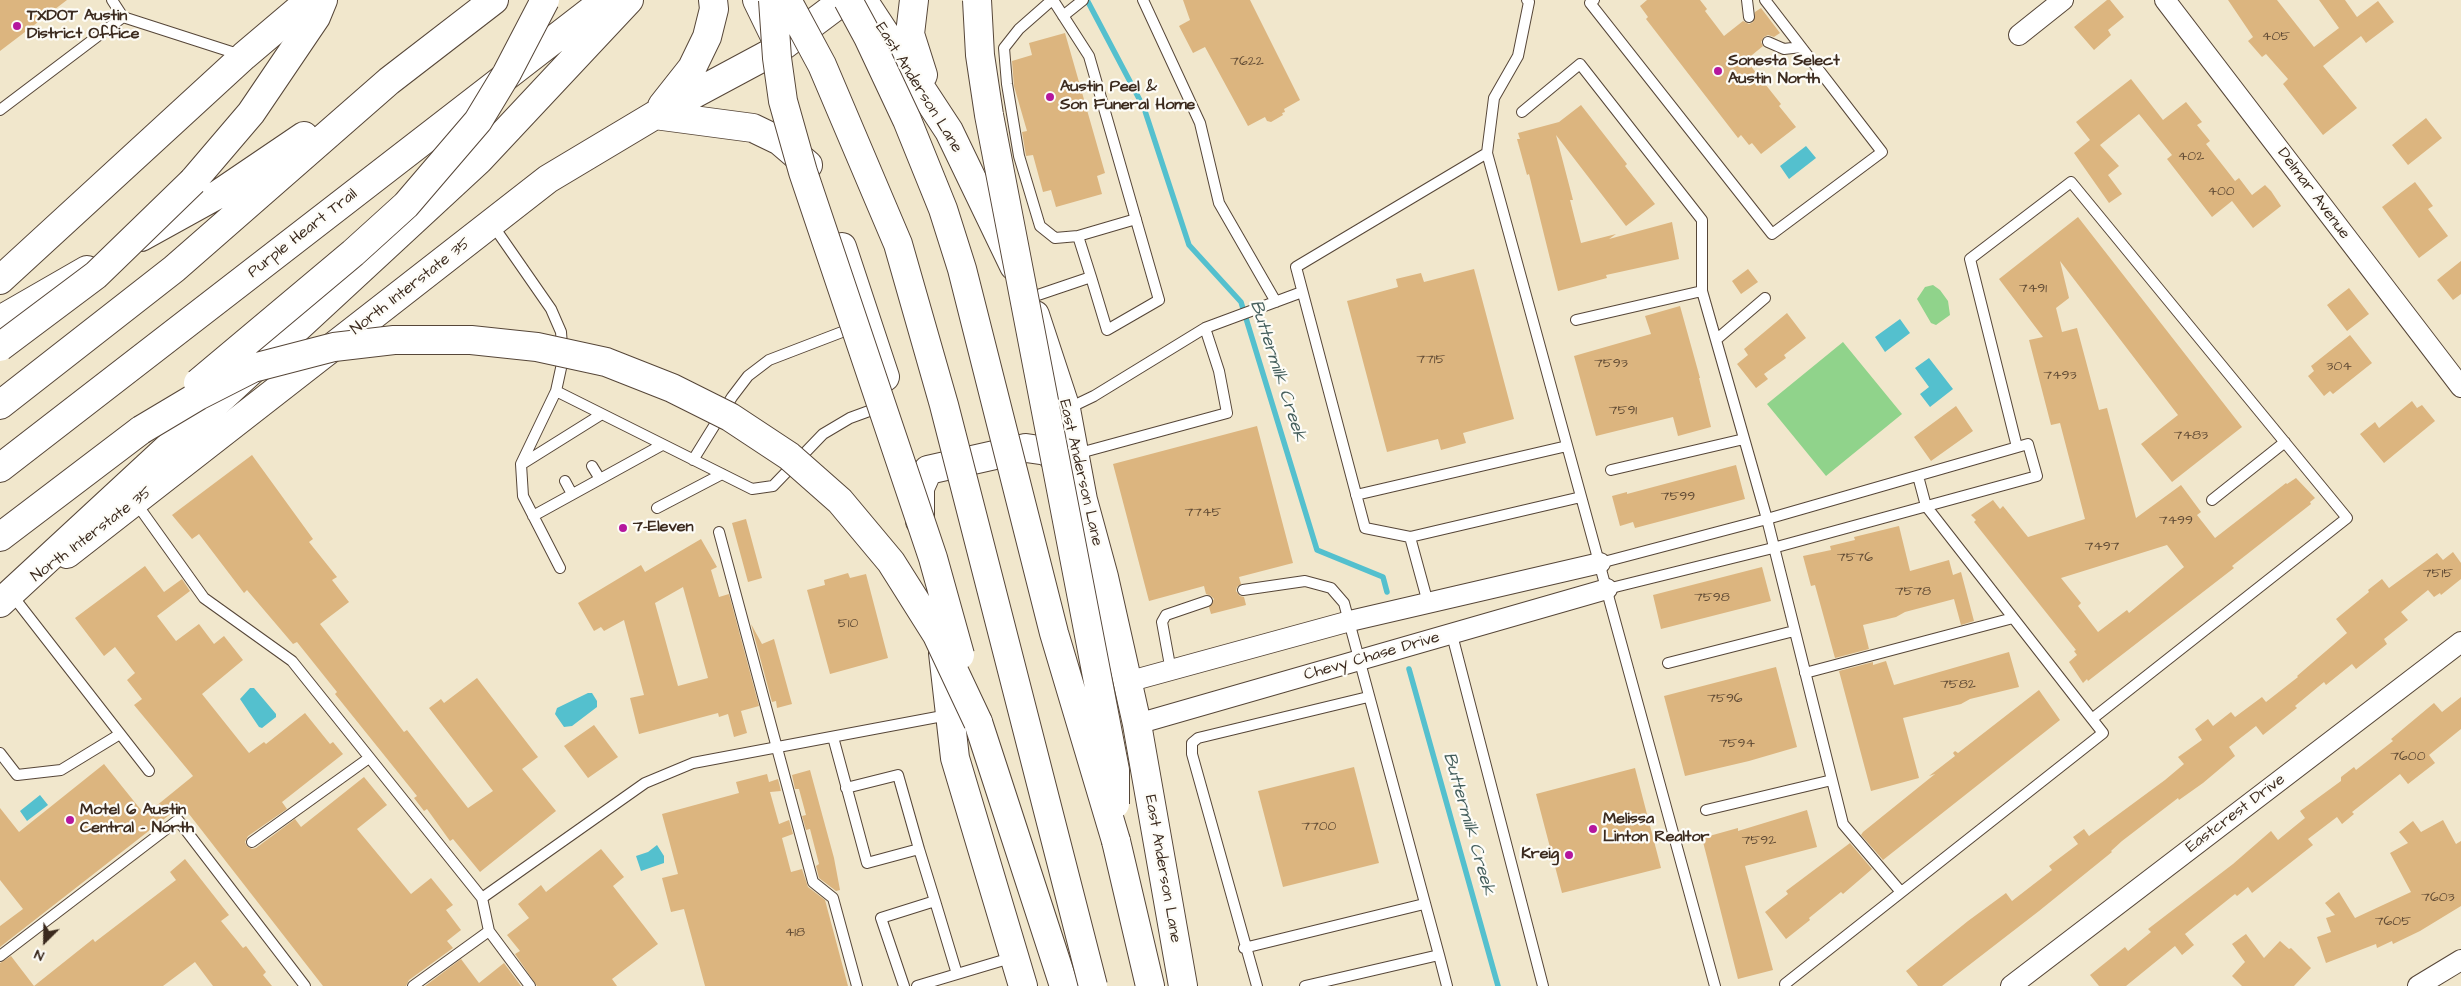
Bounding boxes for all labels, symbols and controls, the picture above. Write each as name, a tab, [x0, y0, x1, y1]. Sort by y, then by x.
place label: TXDOT Austin District Office	[27, 7, 139, 45]
street label: East Anderson Lane	[870, 19, 966, 157]
marker: TXDOT Austin District Office	[11, 20, 23, 32]
house number: 405	[2262, 29, 2290, 45]
place label: Sonesta Select Austin North	[1728, 52, 1840, 90]
house number: 7622	[1230, 54, 1264, 70]
marker: Sonesta Select Austin North	[1712, 65, 1724, 77]
place label: Austin Peel & Son Funeral Home	[1060, 78, 1195, 116]
marker: Austin Peel & Son Funeral Home	[1044, 91, 1056, 103]
street label: Delmar Avenue	[2272, 145, 2354, 243]
house number: 402	[2178, 149, 2204, 165]
house number: 400	[2207, 184, 2235, 200]
street label: Purple Heart Trail	[244, 185, 362, 283]
street label: North Interstate 35	[347, 234, 475, 340]
house number: 7491	[2019, 281, 2047, 297]
water label: Buttermilk Creek	[1244, 298, 1310, 444]
house number: 7715	[1417, 352, 1445, 368]
house number: 7593	[1594, 356, 1628, 372]
house number: 304	[2326, 359, 2352, 375]
house number: 7493	[2043, 368, 2077, 384]
street label: East Anderson Lane	[1054, 398, 1106, 548]
house number: 7591	[1609, 403, 1637, 419]
house number: 7483	[2174, 428, 2208, 444]
street label: North Interstate 35	[28, 483, 156, 587]
house number: 7599	[1661, 489, 1695, 505]
house number: 7745	[1185, 505, 1221, 521]
house number: 7499	[2159, 513, 2193, 529]
place label: 7-Eleven	[633, 518, 693, 538]
marker: 7-Eleven	[617, 522, 629, 534]
house number: 7497	[2085, 539, 2119, 555]
house number: 7576	[1837, 550, 1873, 566]
house number: 7515	[2423, 566, 2453, 582]
house number: 7578	[1895, 584, 1931, 600]
house number: 7598	[1694, 590, 1730, 606]
house number: 510	[838, 616, 858, 632]
street label: Chevy Chase Drive	[1302, 628, 1442, 686]
house number: 7582	[1940, 677, 1976, 693]
house number: 7596	[1707, 691, 1743, 707]
house number: 7594	[1719, 736, 1755, 752]
house number: 7600	[2390, 749, 2426, 765]
water label: Buttermilk Creek	[1437, 750, 1499, 898]
street label: Eastcrest Drive	[2183, 770, 2289, 858]
street label: East Anderson Lane	[1140, 794, 1184, 944]
place label: Motel 6 Austin Central - North	[80, 801, 194, 839]
place label: Melissa Linton Realtor	[1603, 810, 1709, 848]
marker: Motel 6 Austin Central - North	[64, 814, 76, 826]
house number: 7700	[1302, 819, 1336, 835]
marker: Melissa Linton Realtor	[1587, 823, 1599, 835]
house number: 7592	[1742, 833, 1776, 849]
place label: Kreig	[1521, 845, 1559, 865]
marker: Kreig	[1563, 849, 1575, 861]
house number: 7603	[2421, 890, 2455, 906]
house number: 7605	[2375, 914, 2411, 930]
north arrow	[20, 916, 70, 966]
house number: 418	[785, 925, 805, 941]
text: N	[31, 944, 47, 966]

